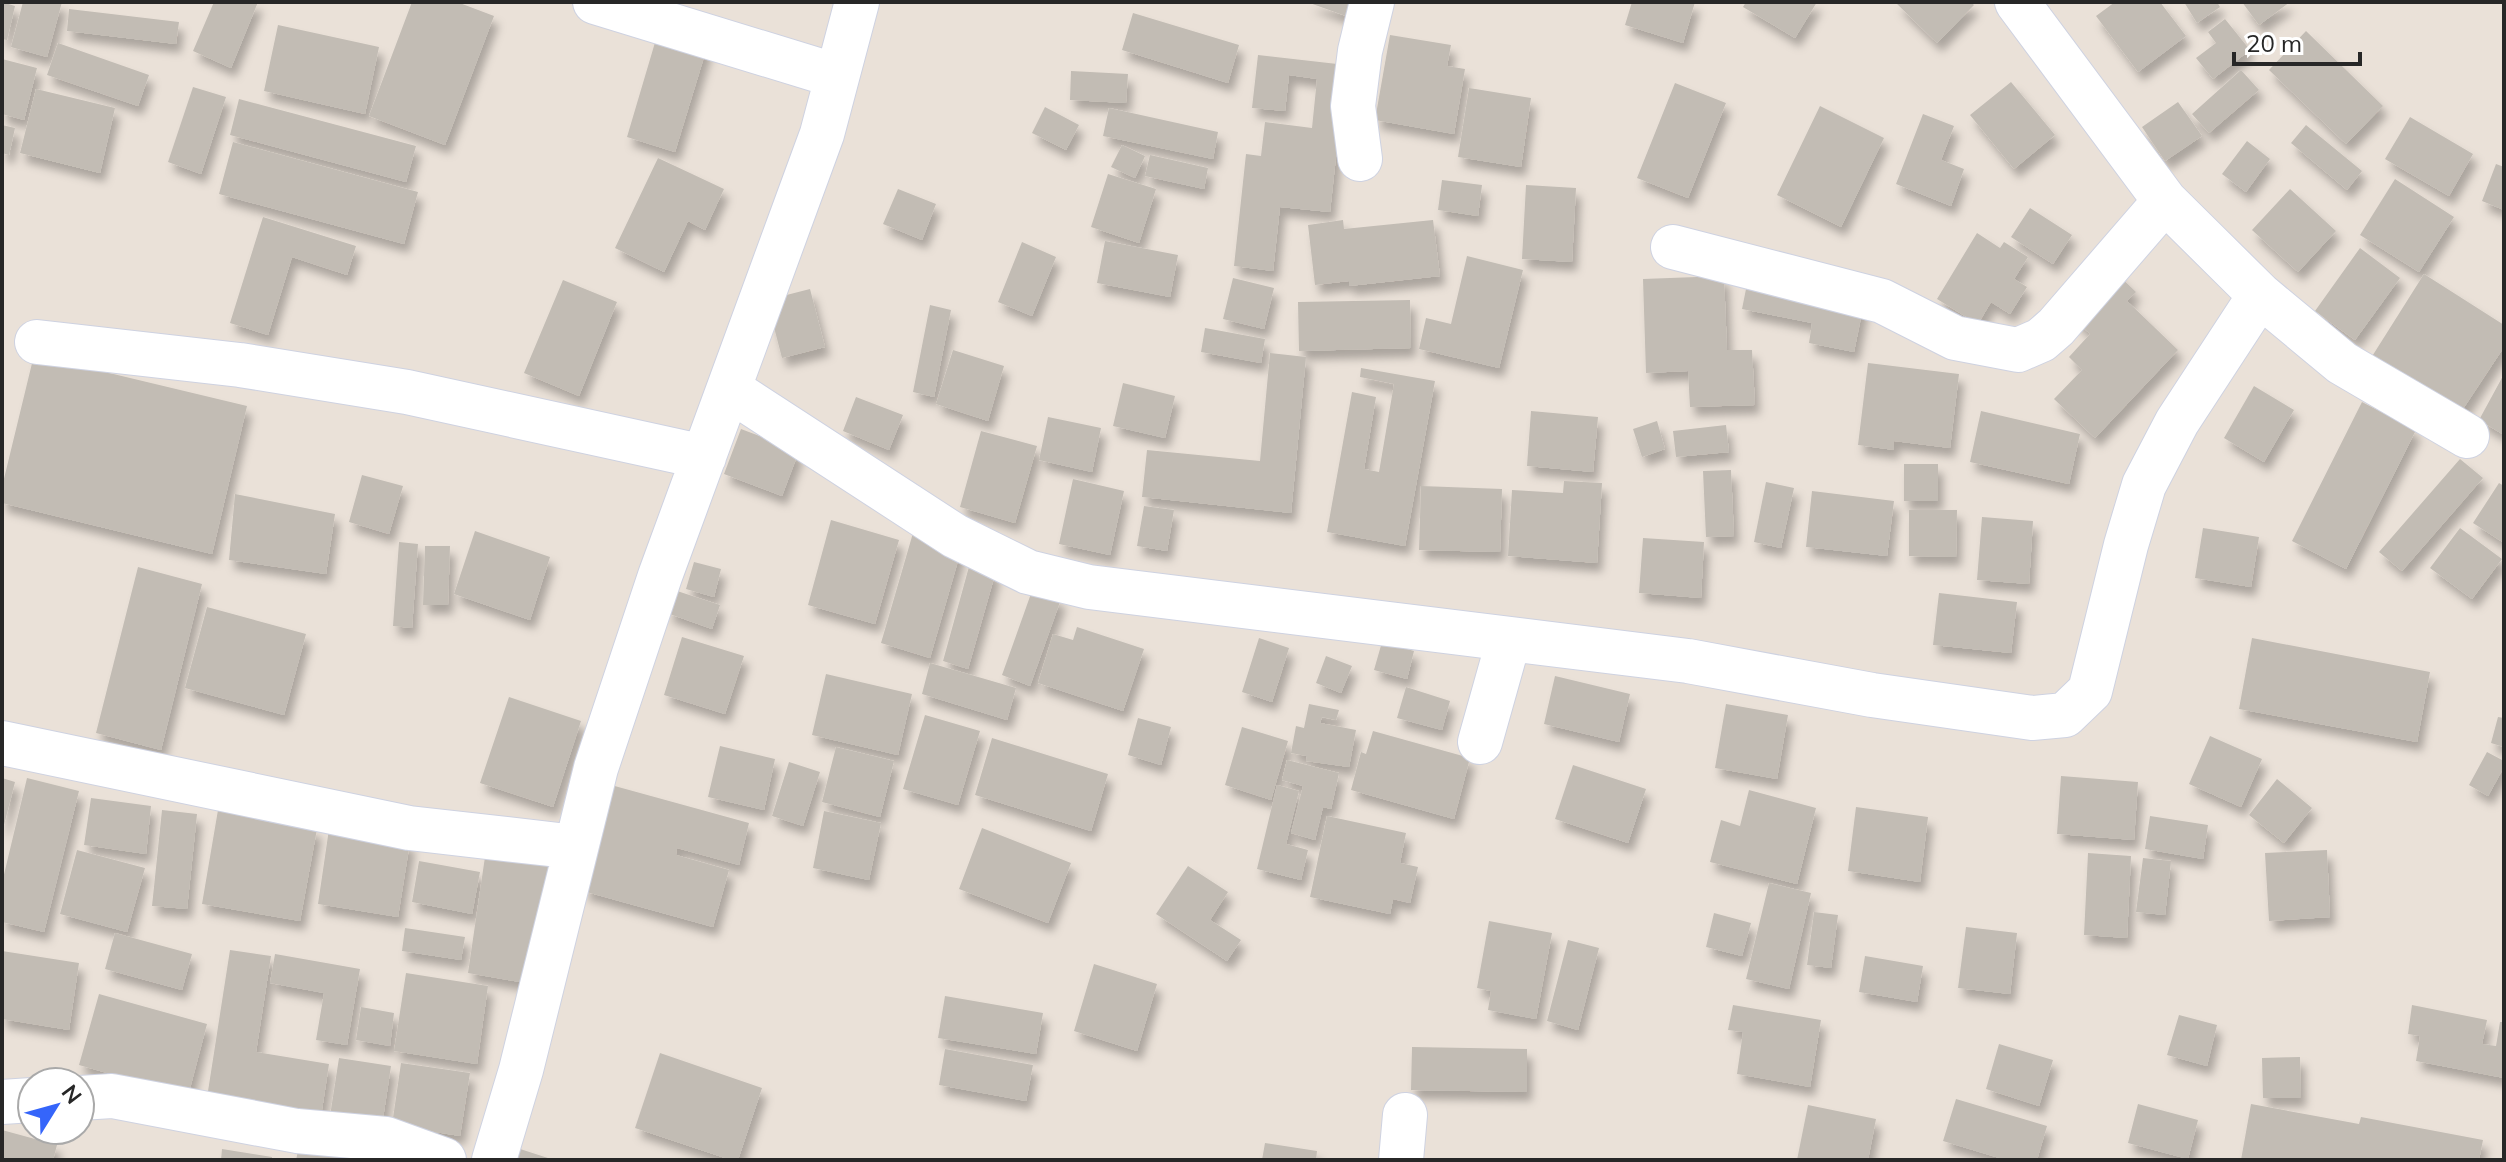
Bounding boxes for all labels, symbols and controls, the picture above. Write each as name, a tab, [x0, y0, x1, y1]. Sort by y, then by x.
scale bar	[2234, 16, 2360, 66]
text: 20 m	[2246, 28, 2302, 58]
north arrow	[16, 1066, 96, 1146]
text: N	[56, 1079, 88, 1109]

